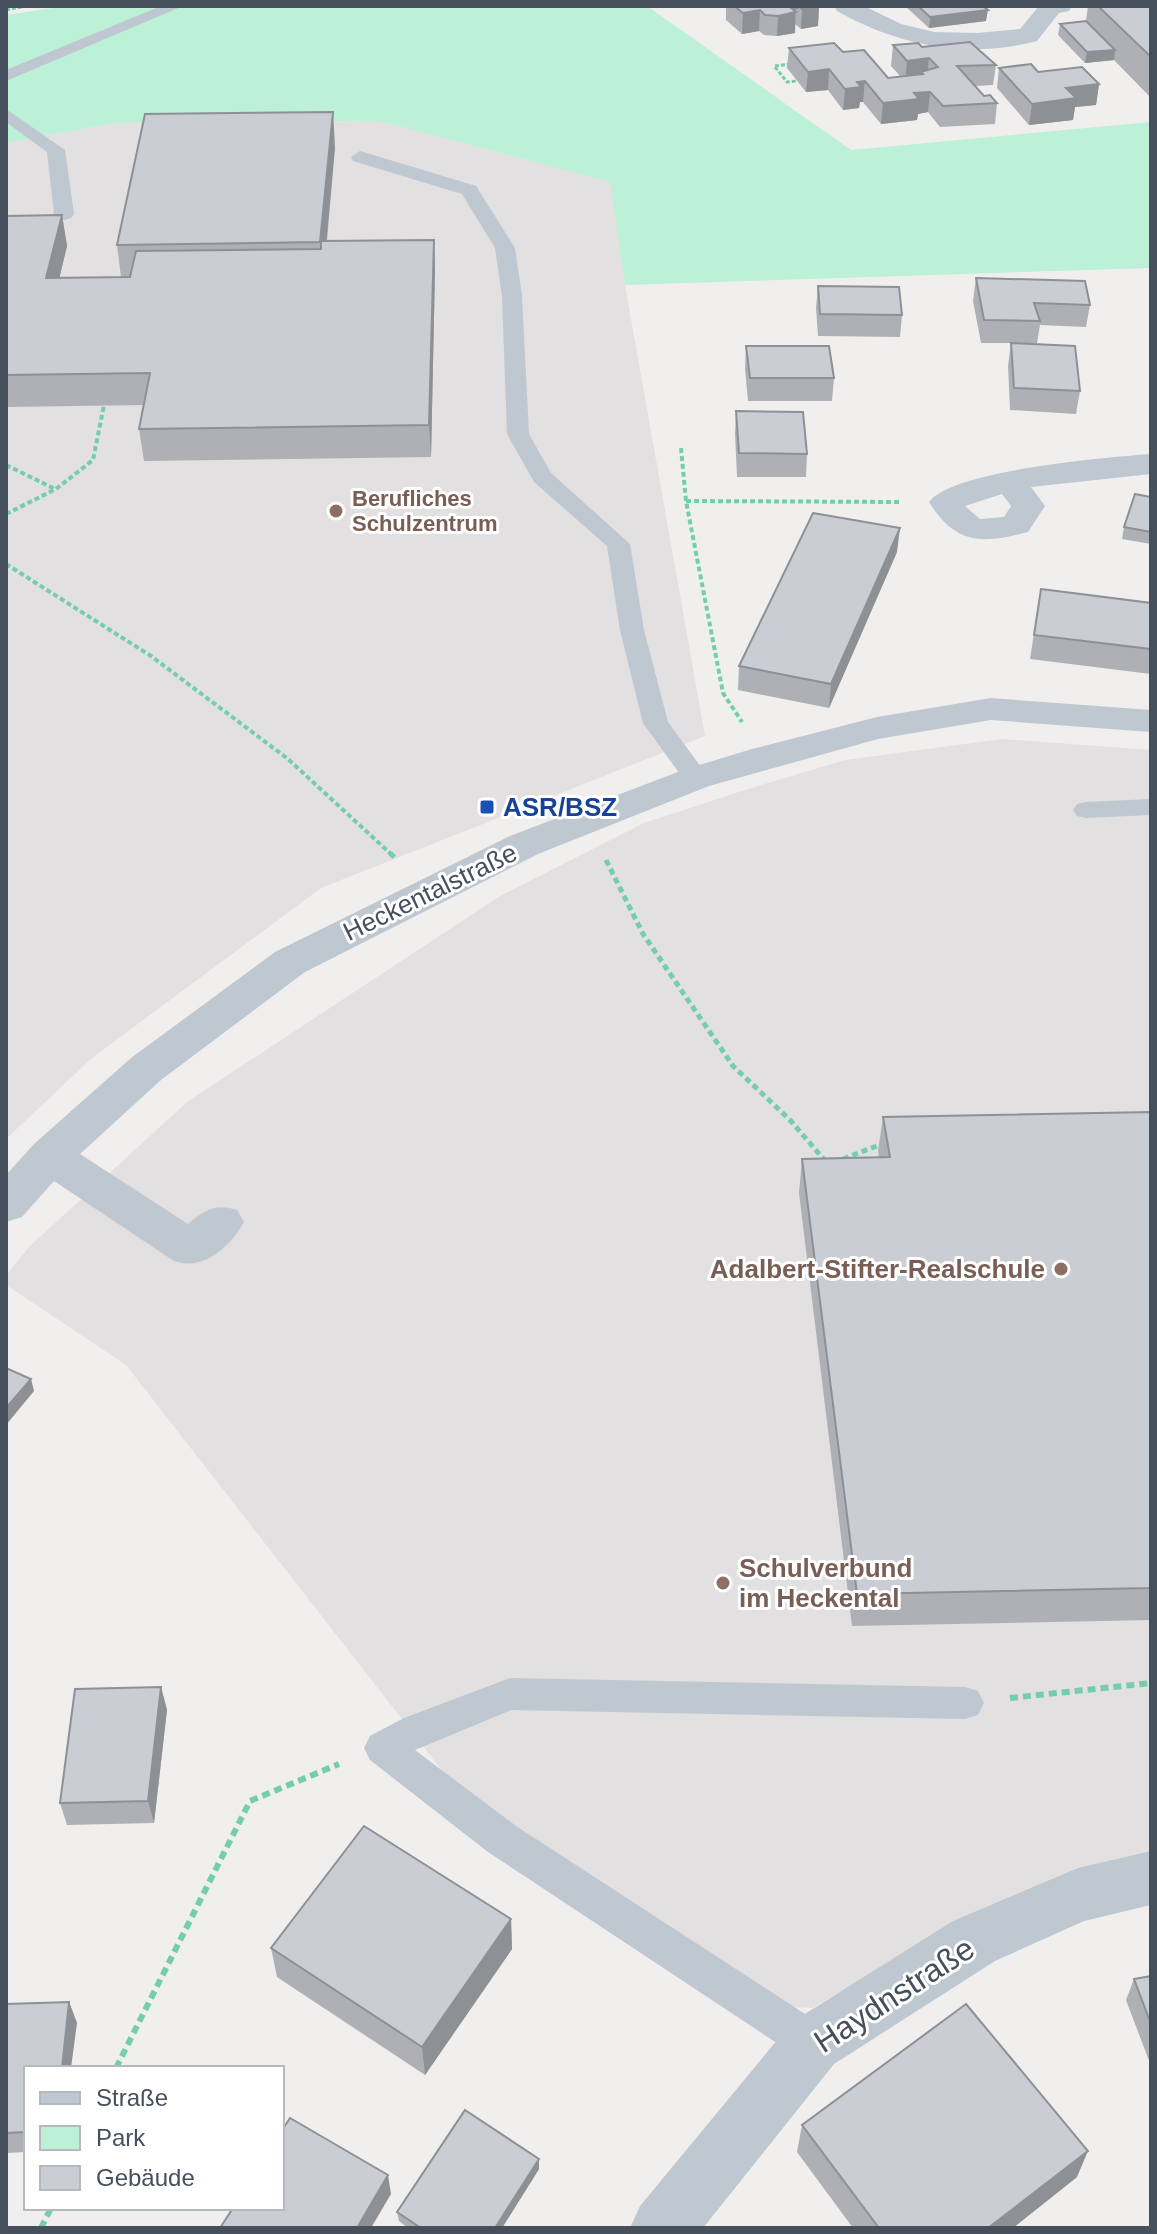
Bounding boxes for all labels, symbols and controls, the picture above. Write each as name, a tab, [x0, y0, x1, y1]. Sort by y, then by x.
place label: Berufliches Schulzentrum	[352, 486, 497, 536]
marker: Berufliches Schulzentrum	[327, 502, 345, 520]
place label: ASR/BSZ	[503, 792, 617, 822]
marker: ASR/BSZ	[478, 798, 496, 816]
street label: Heckentalstraße	[338, 837, 522, 947]
place label: Adalbert-Stifter-Realschule	[710, 1254, 1045, 1284]
marker: Adalbert-Stifter-Realschule	[1052, 1260, 1070, 1278]
place label: Schulverbund im Heckental	[739, 1553, 912, 1613]
marker: Schulverbund im Heckental	[714, 1574, 732, 1592]
street label: Haydnstraße	[807, 1930, 981, 2060]
legend	[24, 2066, 284, 2210]
text: Straße	[96, 2084, 168, 2111]
text: Park	[96, 2124, 146, 2151]
text: Gebäude	[96, 2164, 195, 2191]

